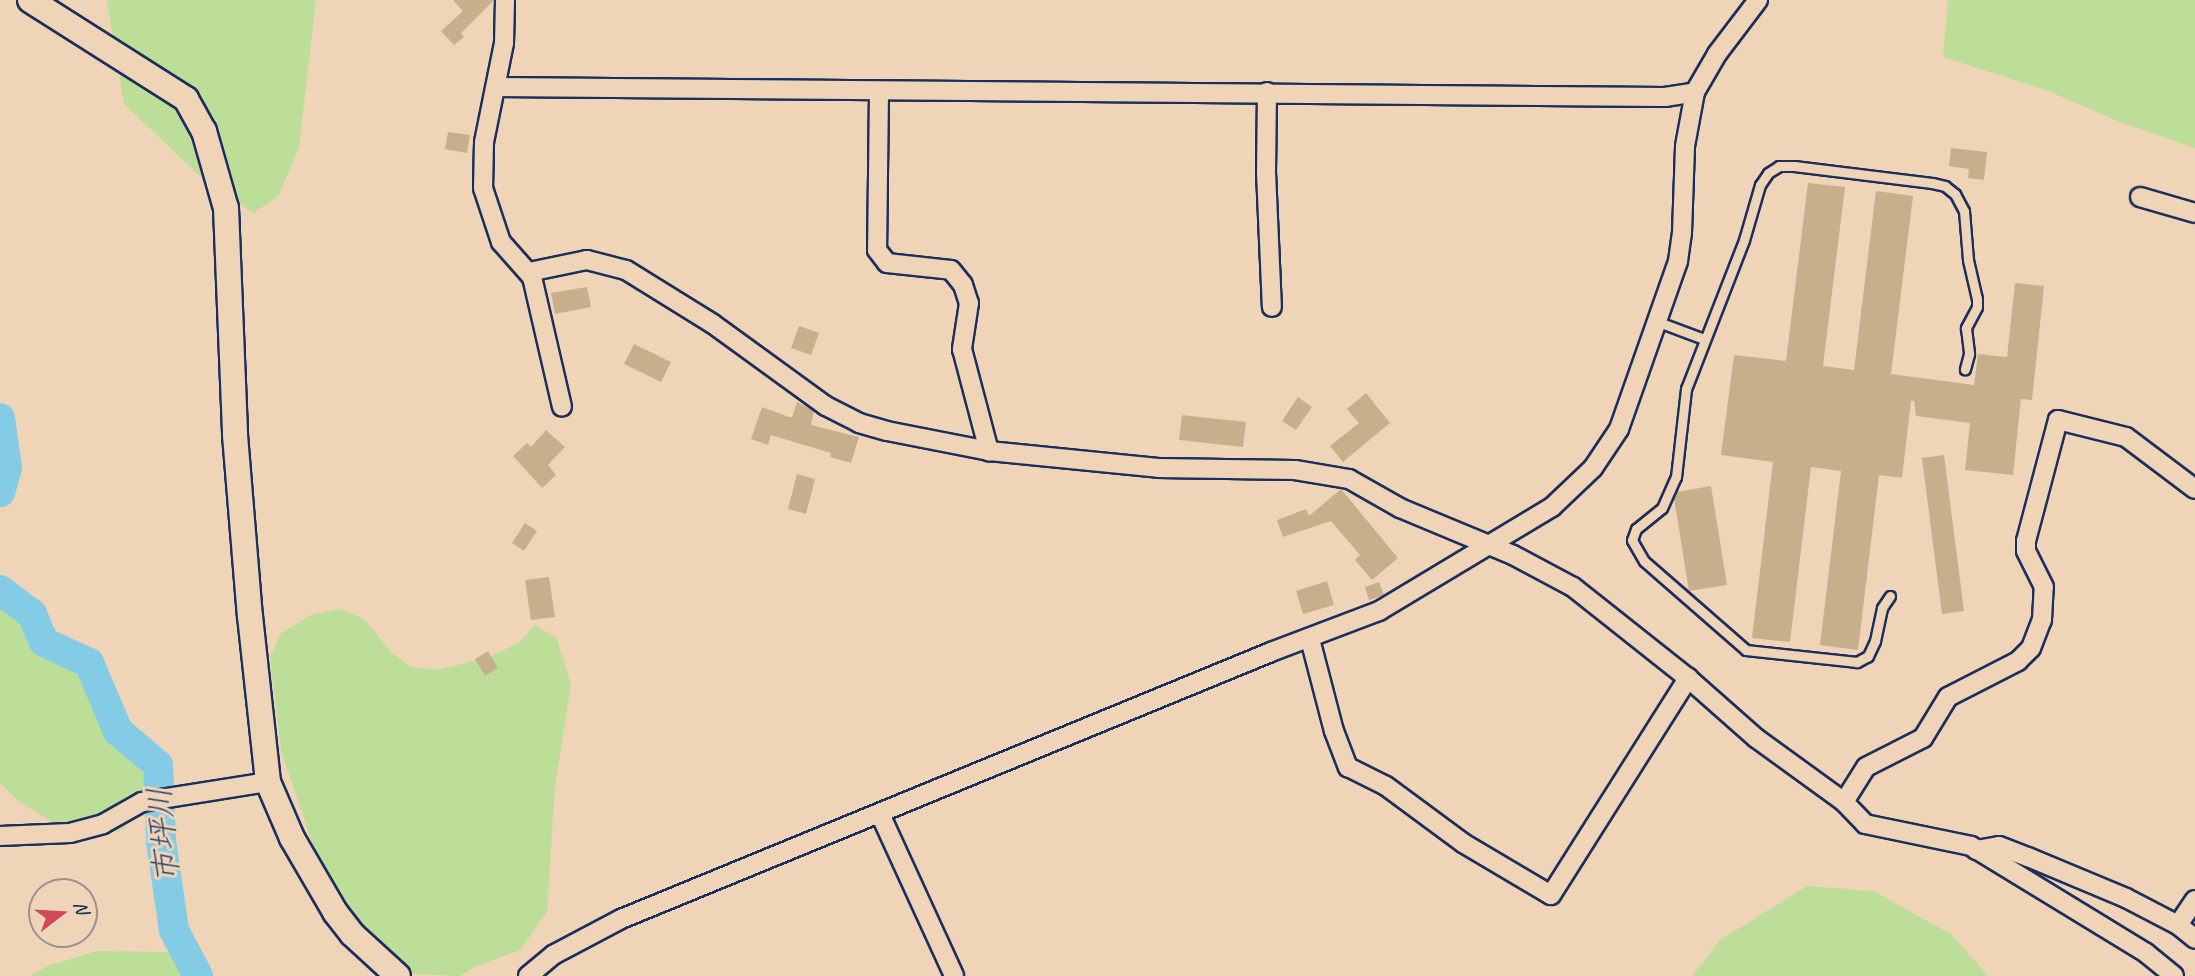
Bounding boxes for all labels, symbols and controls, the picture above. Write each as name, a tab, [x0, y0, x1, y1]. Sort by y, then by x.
water label: 市坪川	[141, 786, 187, 884]
north arrow	[28, 878, 98, 948]
text: N	[68, 898, 94, 917]

